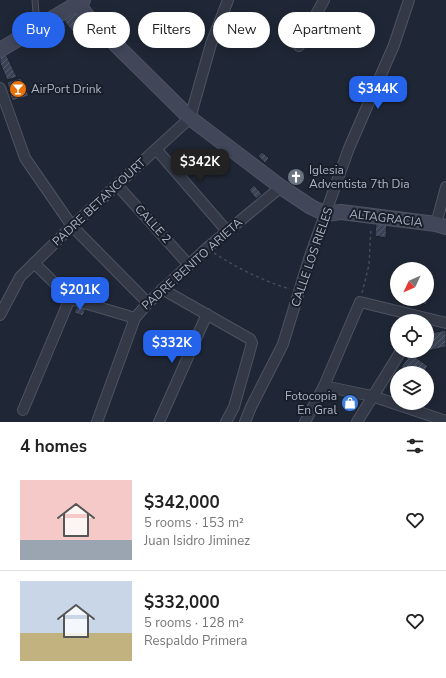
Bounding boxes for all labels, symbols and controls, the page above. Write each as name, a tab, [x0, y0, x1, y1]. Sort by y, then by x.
chip: Buy	[12, 12, 65, 48]
chip: Rent	[73, 12, 130, 48]
chip: Filters	[138, 12, 205, 48]
chip: New	[213, 12, 270, 48]
chip: Apartment	[278, 12, 375, 48]
pin: $344K	[350, 76, 406, 110]
bar icon: AirPort Drink	[8, 79, 28, 99]
text: $344K	[358, 80, 398, 98]
place label: AirPort Drink	[31, 81, 103, 97]
pin: $342K	[172, 149, 228, 183]
text: $342K	[180, 153, 220, 171]
street label: PADRE BETANCOURT	[49, 154, 150, 250]
place label: Iglesia Adventista 7th Dia	[309, 162, 410, 192]
church icon: Iglesia Adventista 7th Dia	[286, 167, 306, 187]
street label: CALLE 2	[131, 201, 175, 247]
street label: CALLE LOS RIELES	[287, 205, 337, 309]
street label: ALTAGRACIA	[348, 206, 424, 230]
street label: PADRE BENITO ARIETA	[138, 214, 246, 314]
north arrow	[390, 262, 434, 306]
map controls	[390, 262, 434, 410]
pin: $201K	[52, 277, 108, 311]
text: $201K	[60, 281, 100, 299]
button: locate	[390, 314, 434, 358]
pin: $332K	[144, 330, 200, 364]
text: $332K	[152, 334, 192, 352]
button: layers	[390, 366, 434, 410]
place label: Fotocopia En Gral	[285, 388, 337, 418]
shop icon: Fotocopia En Gral	[340, 393, 360, 413]
text: 4 homes	[20, 435, 87, 458]
icon: filters	[404, 435, 426, 457]
text: $342,000	[144, 491, 220, 514]
icon: home	[52, 496, 100, 544]
icon: heart	[404, 509, 426, 531]
text: 5 rooms · 153 m²	[144, 514, 244, 532]
text: Juan Isidro Jiminez	[144, 532, 250, 550]
text: $332,000	[144, 591, 220, 614]
icon: home	[52, 597, 100, 645]
icon: heart	[404, 610, 426, 632]
text: 5 rooms · 128 m²	[144, 614, 244, 632]
text: Respaldo Primera	[144, 632, 247, 650]

